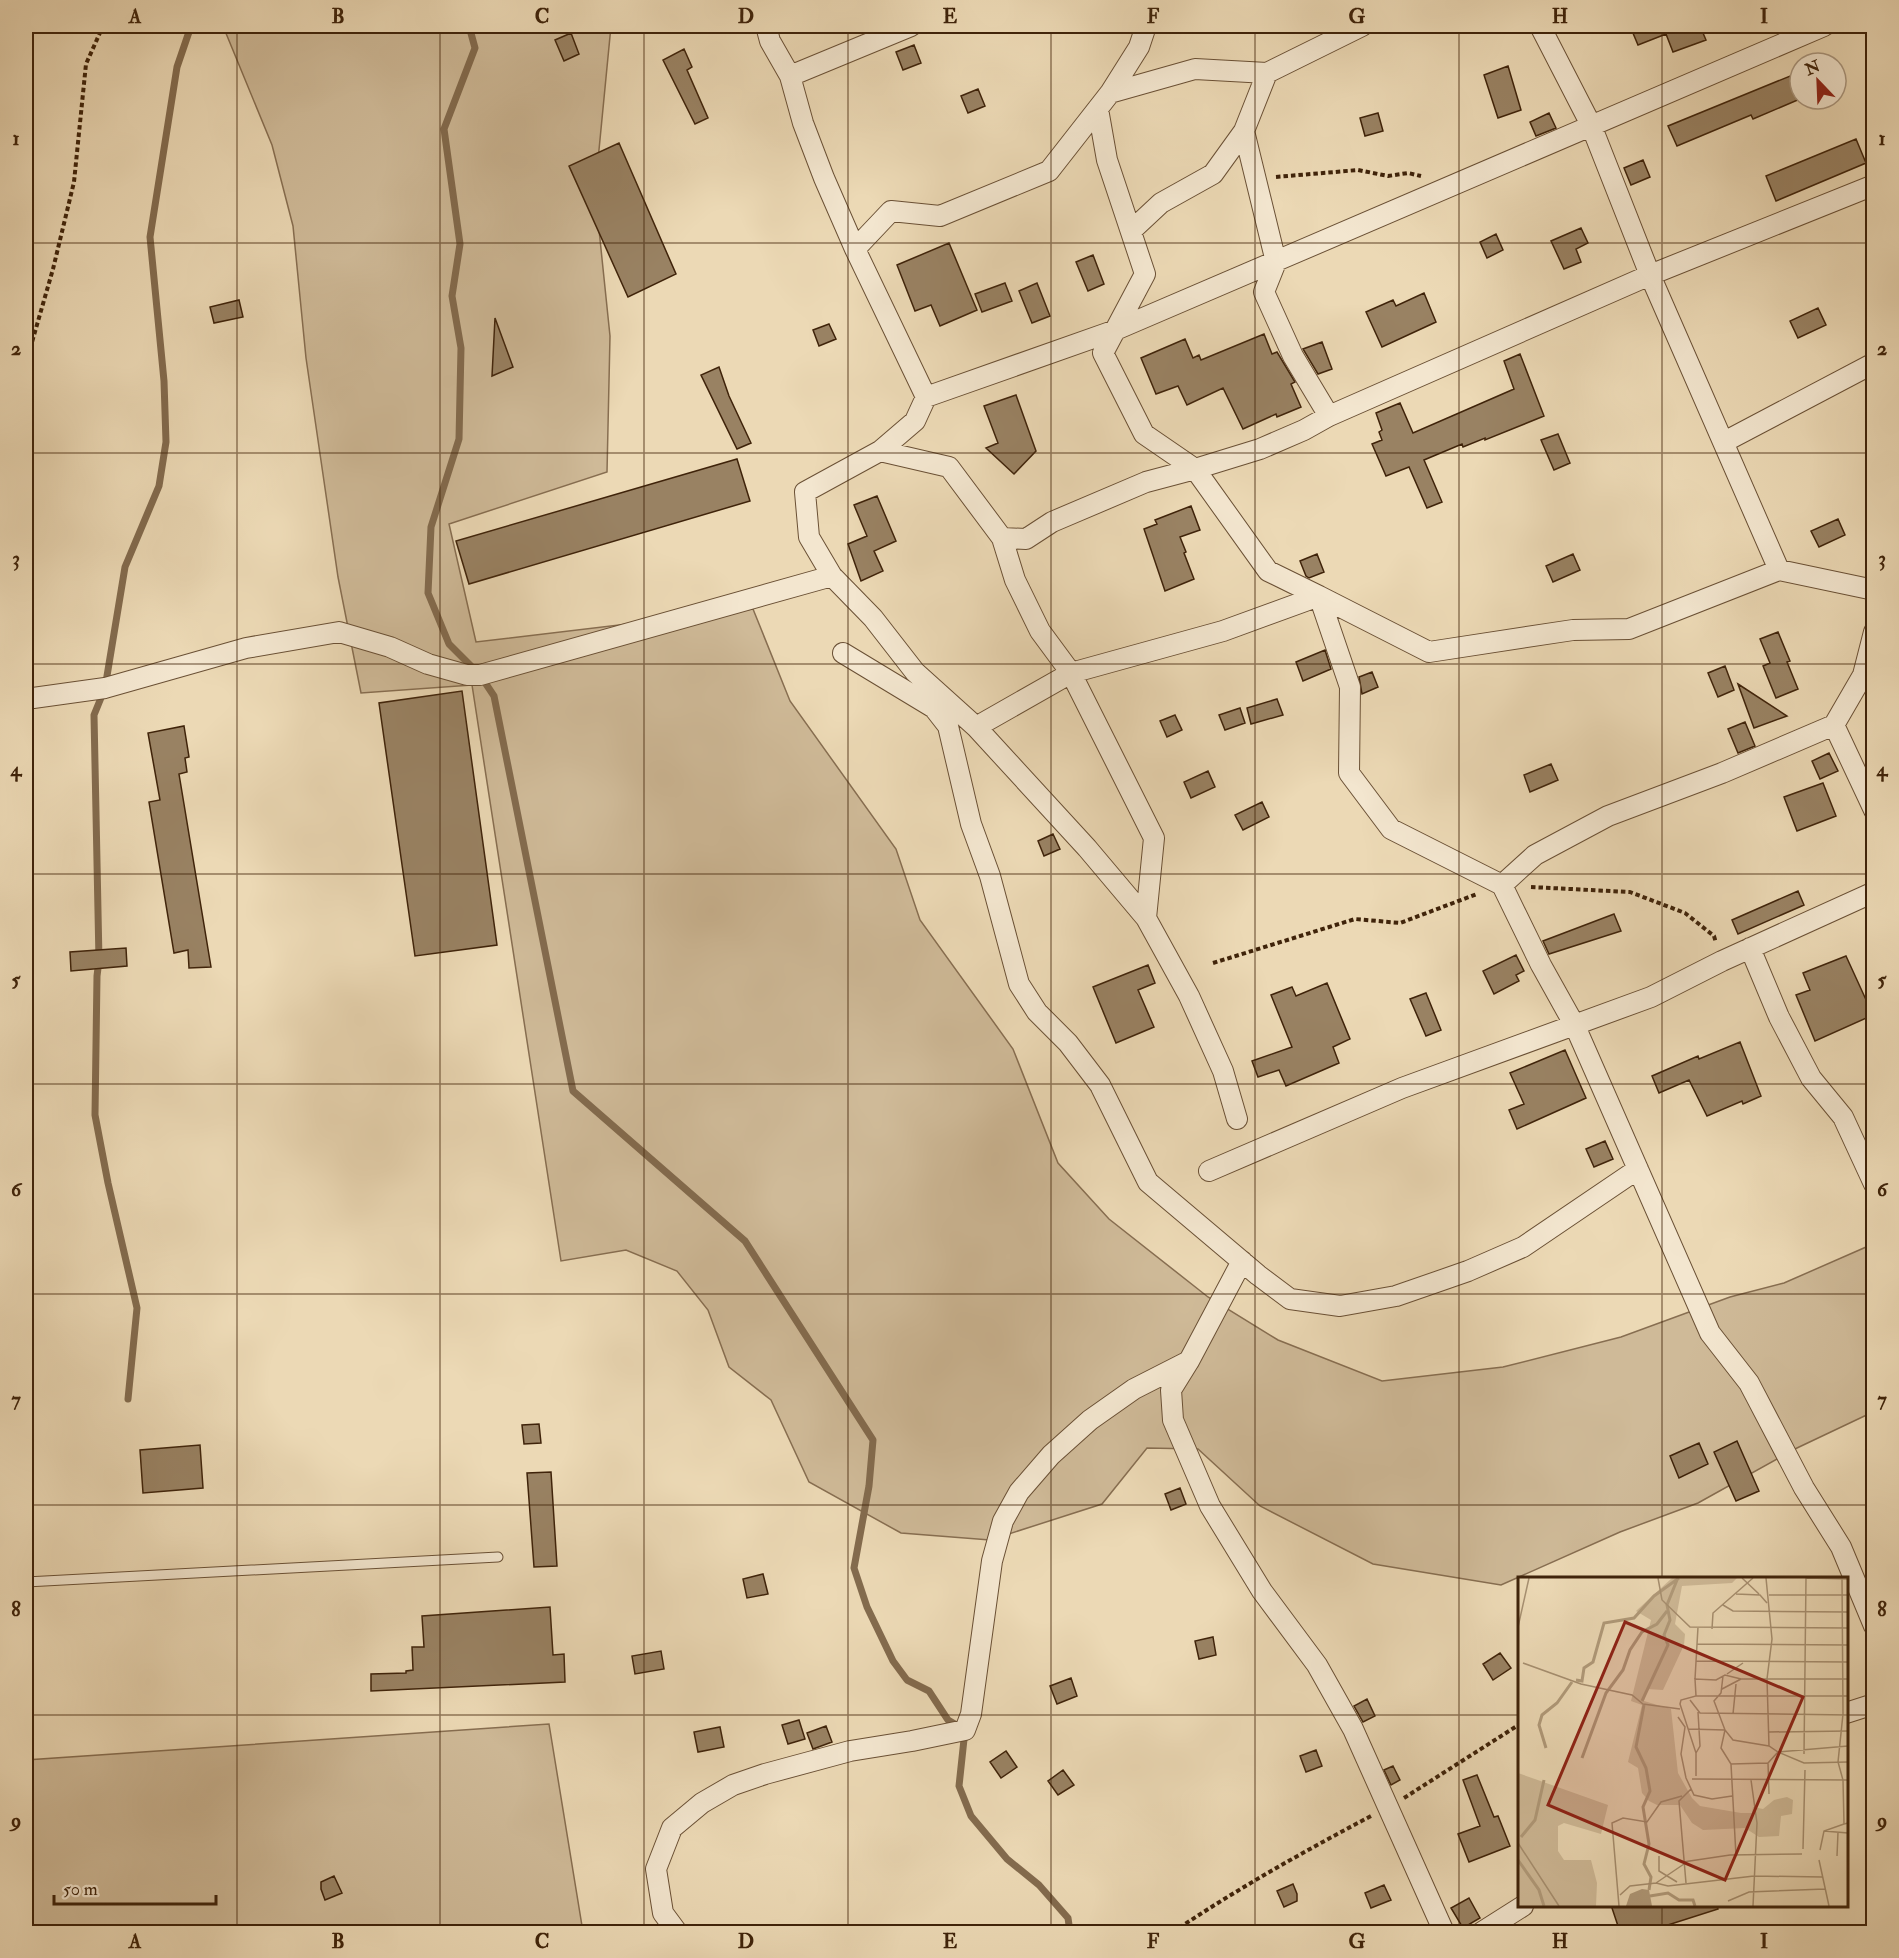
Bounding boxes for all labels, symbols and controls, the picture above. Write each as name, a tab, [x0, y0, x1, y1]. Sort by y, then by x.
text: A	[128, 4, 142, 29]
text: B	[331, 4, 345, 29]
text: C	[535, 4, 549, 29]
text: D	[738, 4, 754, 29]
text: E	[943, 4, 958, 29]
text: F	[1147, 4, 1160, 29]
text: G	[1349, 4, 1366, 29]
text: H	[1552, 4, 1568, 29]
text: I	[1760, 4, 1768, 29]
north arrow	[1788, 51, 1848, 111]
text: N	[1801, 56, 1824, 81]
text: 1	[12, 126, 20, 151]
text: 1	[1878, 126, 1886, 151]
text: 2	[11, 336, 21, 361]
text: 2	[1877, 336, 1887, 361]
text: 3	[12, 546, 20, 571]
text: 3	[1878, 546, 1886, 571]
text: 4	[10, 757, 23, 782]
text: 4	[1876, 757, 1889, 782]
text: 5	[12, 967, 22, 992]
text: 5	[1878, 967, 1888, 992]
text: 6	[11, 1177, 23, 1202]
text: 6	[1877, 1177, 1889, 1202]
text: 7	[11, 1387, 21, 1412]
text: 7	[1877, 1387, 1887, 1412]
inset map	[1518, 1577, 1848, 1907]
text: 8	[11, 1597, 21, 1622]
text: 8	[1877, 1597, 1887, 1622]
text: 9	[9, 1808, 21, 1833]
text: 9	[1875, 1808, 1887, 1833]
scale bar	[54, 1868, 216, 1906]
text: 50 m	[63, 1878, 98, 1901]
text: A	[128, 1929, 142, 1954]
text: B	[331, 1929, 345, 1954]
text: C	[535, 1929, 549, 1954]
text: D	[738, 1929, 754, 1954]
text: E	[943, 1929, 958, 1954]
text: F	[1147, 1929, 1160, 1954]
text: G	[1349, 1929, 1366, 1954]
text: H	[1552, 1929, 1568, 1954]
text: I	[1760, 1929, 1768, 1954]

